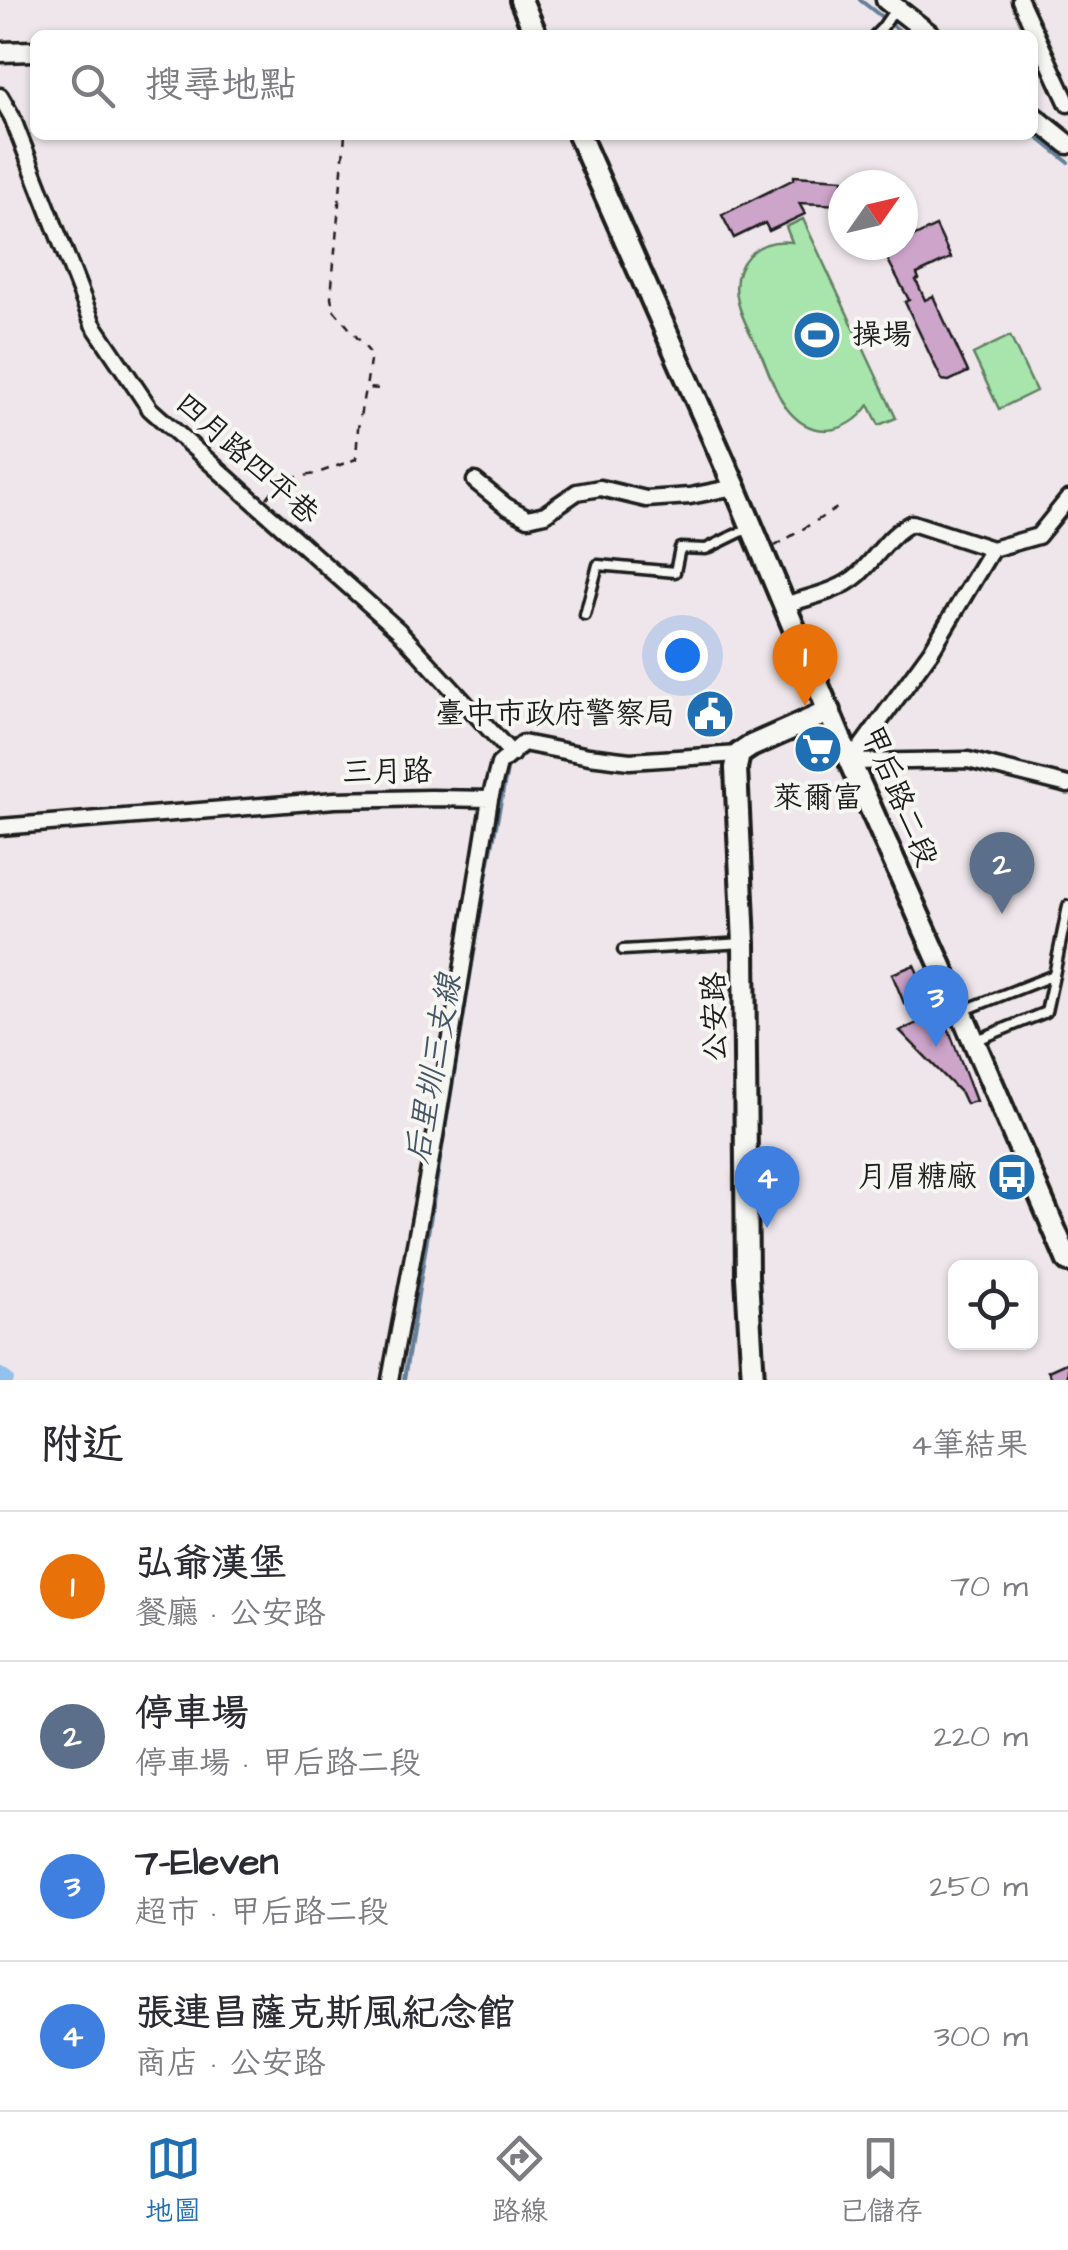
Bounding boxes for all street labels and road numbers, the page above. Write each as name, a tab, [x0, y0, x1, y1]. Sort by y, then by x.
street label: 四月路四平巷	[166, 383, 328, 535]
street label: 甲后路二段	[850, 719, 948, 873]
street label: 三月路	[342, 750, 432, 794]
street label: 公安路	[693, 972, 737, 1062]

